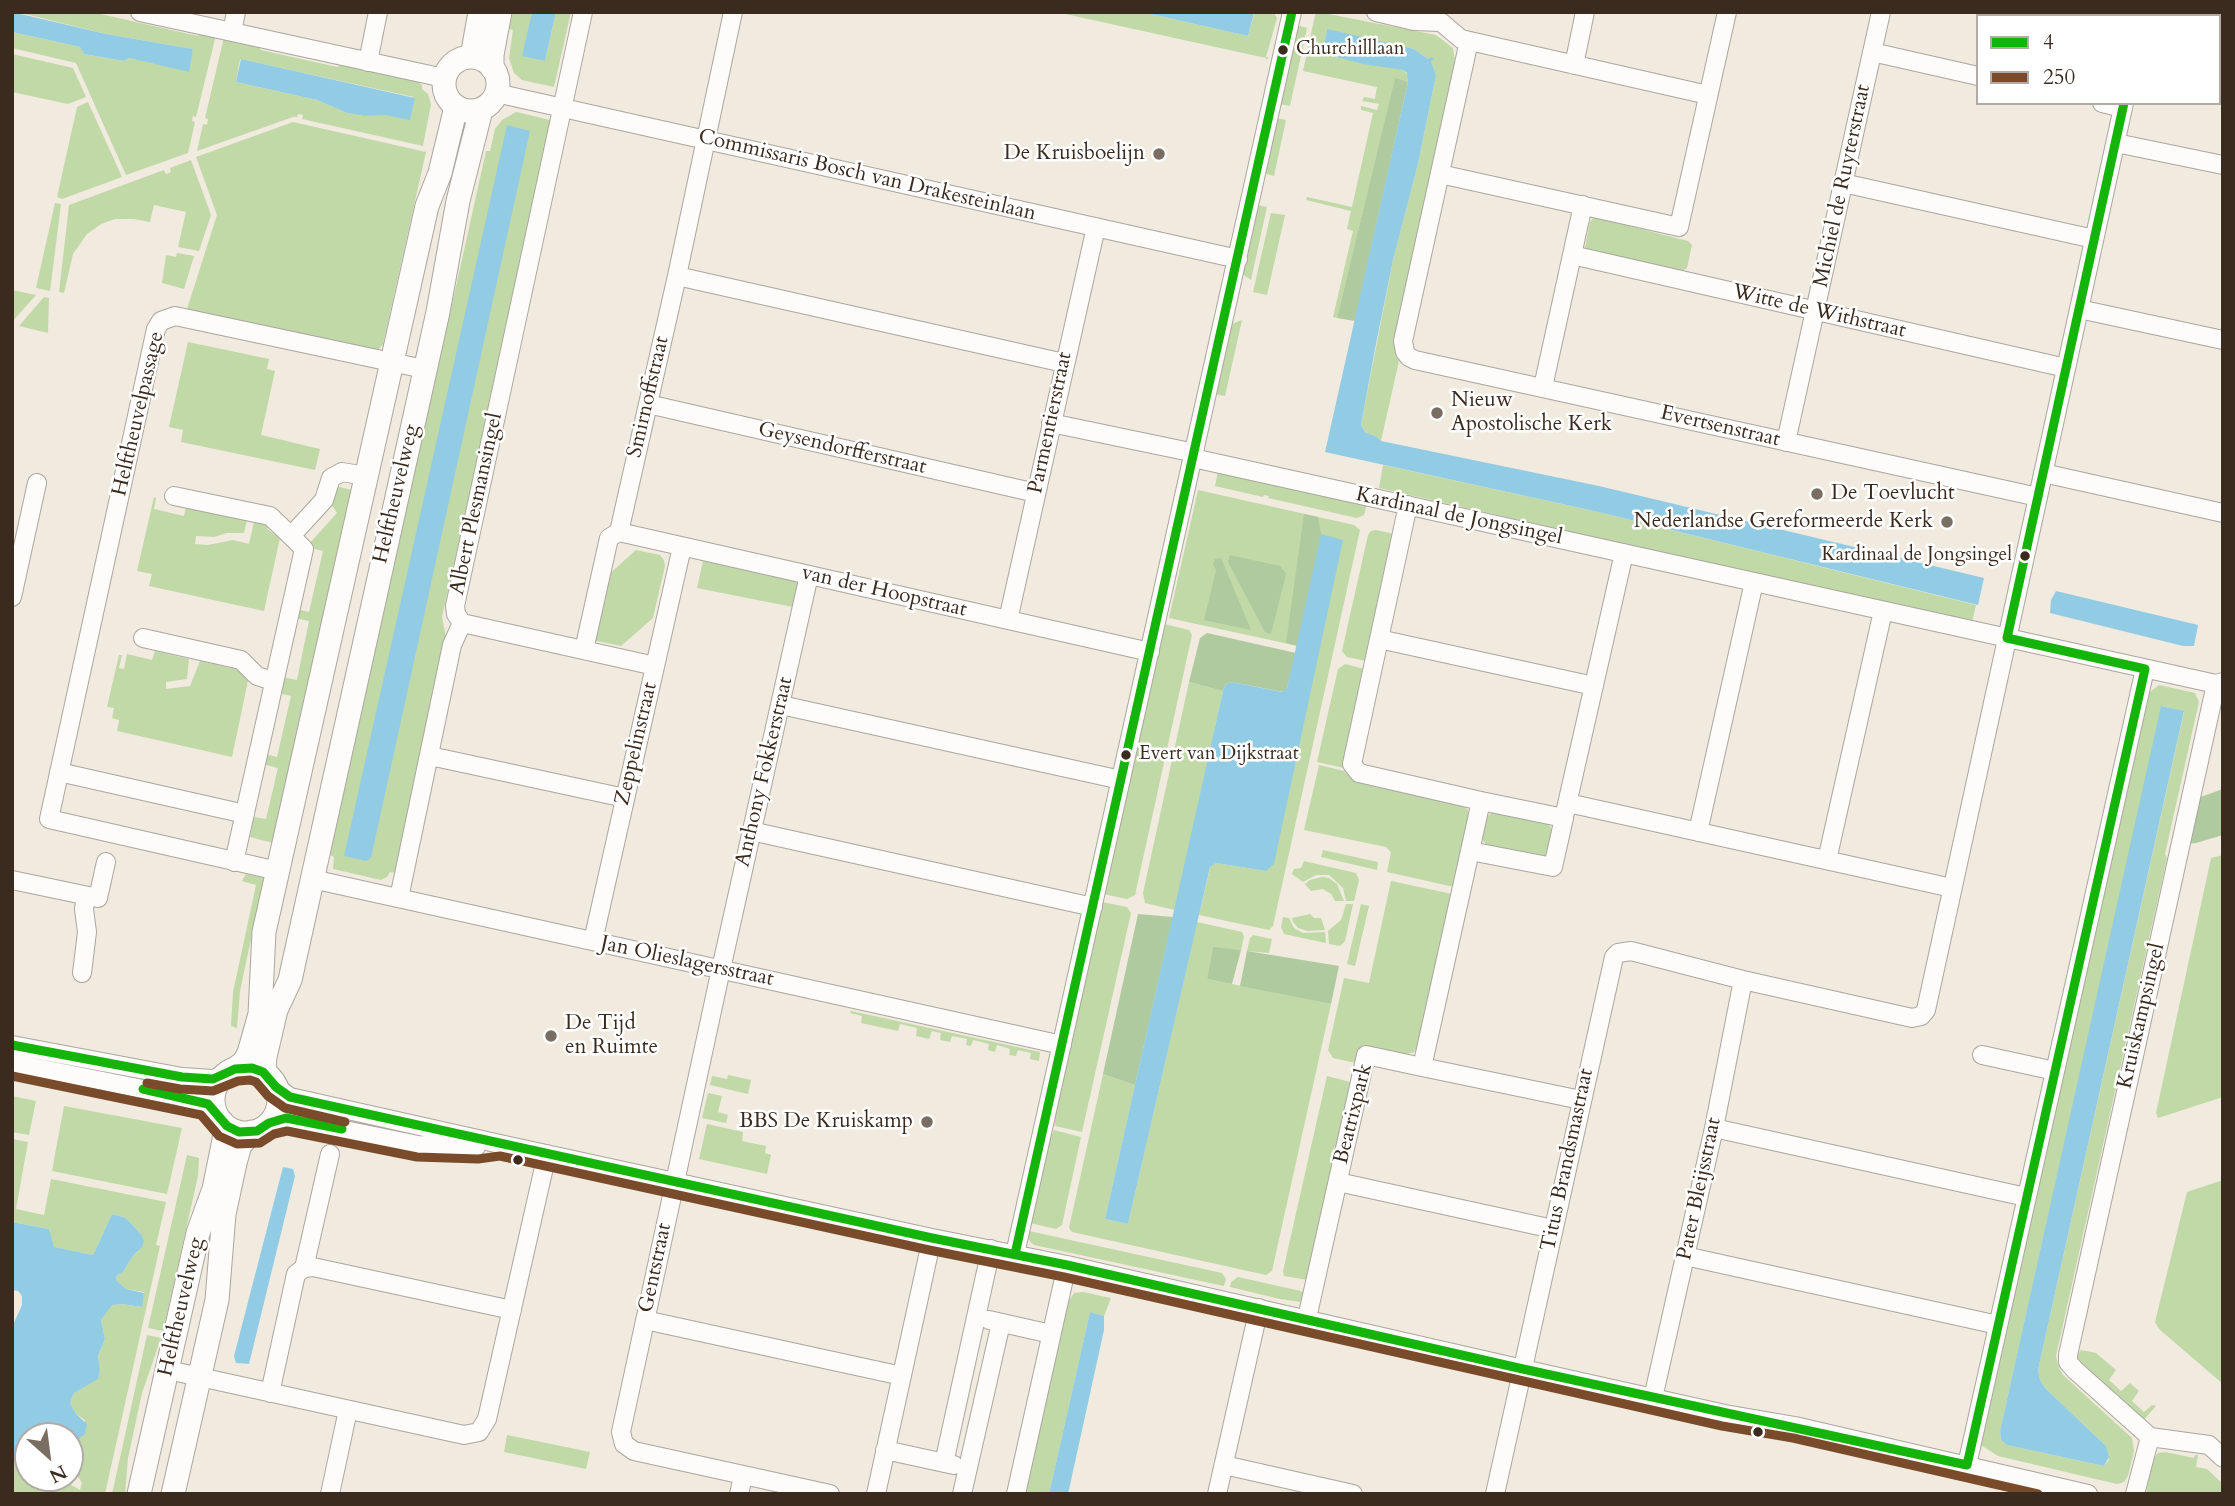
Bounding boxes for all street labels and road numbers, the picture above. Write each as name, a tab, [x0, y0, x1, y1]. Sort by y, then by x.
street label: Michiel de Ruyterstraat	[1809, 82, 1877, 290]
street label: Commissaris Bosch van Drakesteinlaan	[696, 125, 1038, 227]
street label: Witte de Withstraat	[1730, 280, 1908, 344]
street label: Helftheuvelpassage	[108, 329, 170, 499]
street label: Smirnoffstraat	[623, 334, 675, 460]
street label: Parmentierstraat	[1024, 350, 1078, 496]
street label: Evertsenstraat	[1658, 401, 1782, 453]
street label: Albert Plesmansingel	[445, 411, 509, 597]
street label: Geysendorfferstraat	[755, 417, 929, 481]
street label: Helftheuvelweg	[369, 422, 425, 566]
street label: Kardinaal de Jongsingel	[1353, 483, 1565, 551]
street label: van der Hoopstraat	[799, 561, 969, 623]
street label: Anthony Fokkerstraat	[731, 675, 799, 869]
street label: Zeppelinstraat	[611, 680, 663, 808]
street label: Jan Olieslagersstraat	[598, 931, 776, 993]
street label: Kruiskampsingel	[2113, 941, 2171, 1091]
street label: Beatrixpark	[1329, 1061, 1379, 1167]
street label: Titus Brandsmastraat	[1536, 1066, 1600, 1254]
street label: Pater Bleijsstraat	[1673, 1115, 1727, 1263]
street label: Gentstraat	[634, 1221, 678, 1315]
street label: Helftheuvelweg	[154, 1235, 210, 1379]

